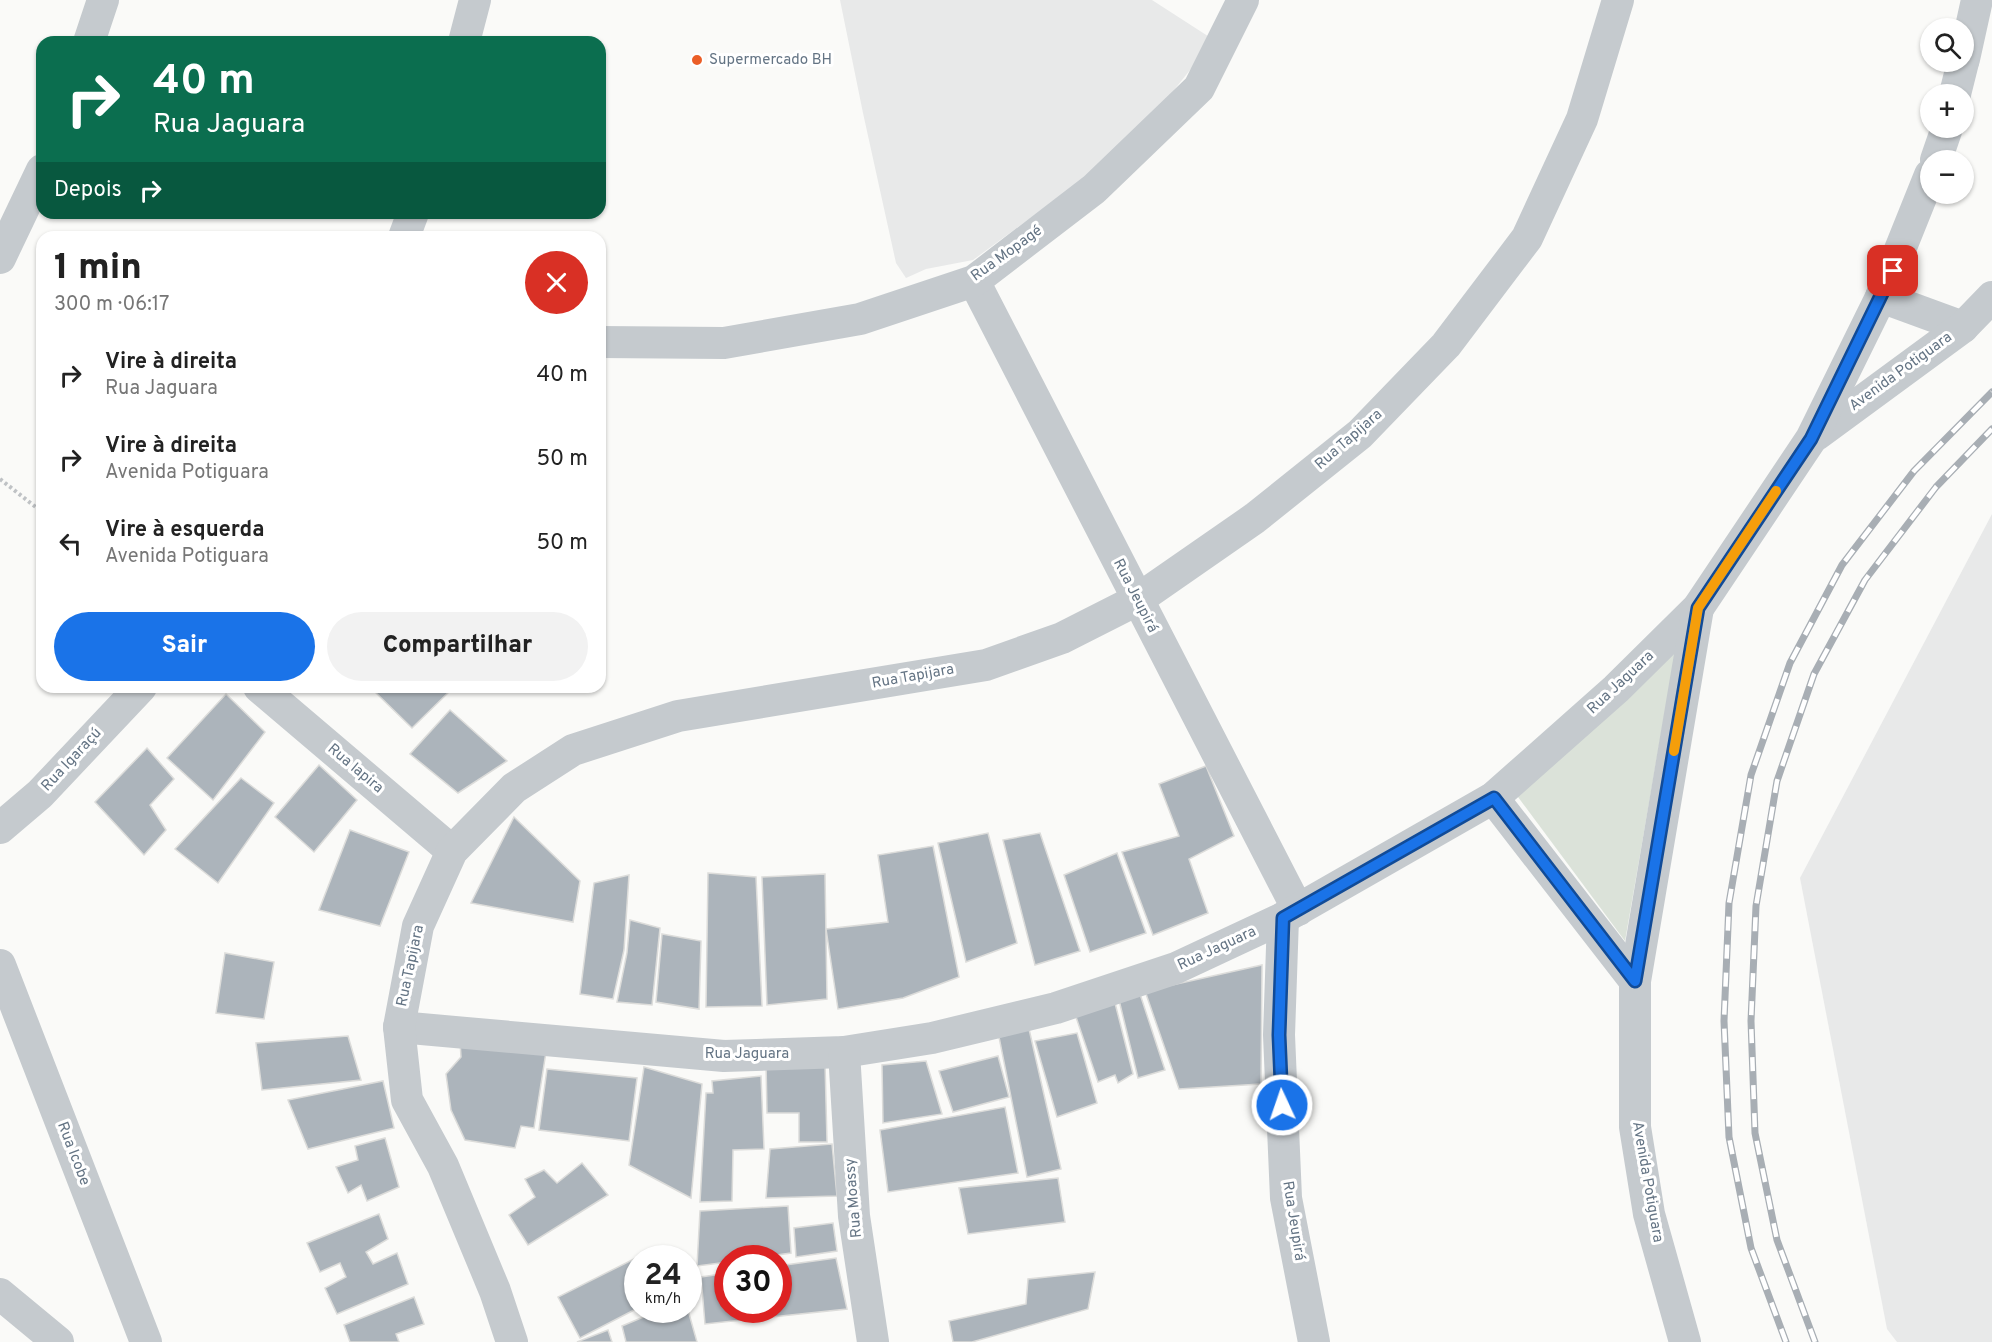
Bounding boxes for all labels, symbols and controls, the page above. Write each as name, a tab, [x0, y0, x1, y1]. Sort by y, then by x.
map controls	[1920, 18, 1974, 204]
button: search	[1920, 18, 1974, 72]
place label: Supermercado BH	[709, 51, 832, 70]
marker: Supermercado BH	[690, 53, 704, 67]
text: 40 m	[153, 56, 255, 109]
icon: right	[54, 60, 132, 138]
button: +	[1920, 84, 1974, 138]
text: Rua Jaguara	[153, 108, 305, 142]
button: −	[1920, 150, 1974, 204]
icon: right	[134, 174, 167, 207]
text: Depois	[54, 177, 122, 204]
street label: Rua Mopagé	[968, 222, 1046, 286]
pin	[1867, 245, 1918, 296]
text: 1 min	[54, 246, 142, 292]
button: close	[525, 251, 588, 314]
icon: arrive	[1876, 254, 1909, 287]
text: 300 m · 06:17	[54, 292, 170, 318]
street label: Avenida Potiguara	[1846, 328, 1956, 416]
text: Vire à direita	[105, 349, 237, 376]
icon: right	[54, 359, 87, 392]
text: 40 m	[536, 362, 588, 389]
text: Rua Jaguara	[105, 376, 218, 402]
street label: Rua Tapijara	[1311, 406, 1387, 474]
text: Vire à direita	[105, 433, 237, 460]
icon: right	[54, 443, 87, 476]
text: 50 m	[536, 446, 588, 473]
text: Avenida Potiguara	[105, 460, 269, 486]
text: Vire à esquerda	[105, 517, 264, 544]
icon: left	[54, 527, 87, 560]
text: 50 m	[536, 530, 588, 557]
text: Avenida Potiguara	[105, 544, 269, 570]
street label: Rua Jeupirá	[1108, 556, 1162, 636]
button: Sair	[54, 612, 315, 681]
button: Compartilhar	[327, 612, 588, 681]
street label: Rua Jaguara	[1584, 647, 1658, 719]
street label: Rua Tapijara	[870, 660, 956, 694]
street label: Rua Igaraçú	[38, 724, 106, 796]
street label: Rua Iapira	[323, 740, 387, 798]
street label: Rua Tapijara	[393, 923, 429, 1009]
street label: Rua Jaguara	[1175, 923, 1259, 975]
street label: Rua Jaguara	[705, 1045, 789, 1064]
position arrow	[1250, 1073, 1314, 1137]
street label: Rua Icobe	[52, 1119, 94, 1189]
street label: Avenida Potiguara	[1627, 1120, 1667, 1244]
street label: Rua Moassy	[841, 1157, 867, 1239]
street label: Rua Jeupirá	[1277, 1180, 1309, 1262]
speed limit sign: 30	[714, 1245, 792, 1323]
text: 24	[644, 1258, 682, 1295]
text: km/h	[645, 1290, 681, 1309]

